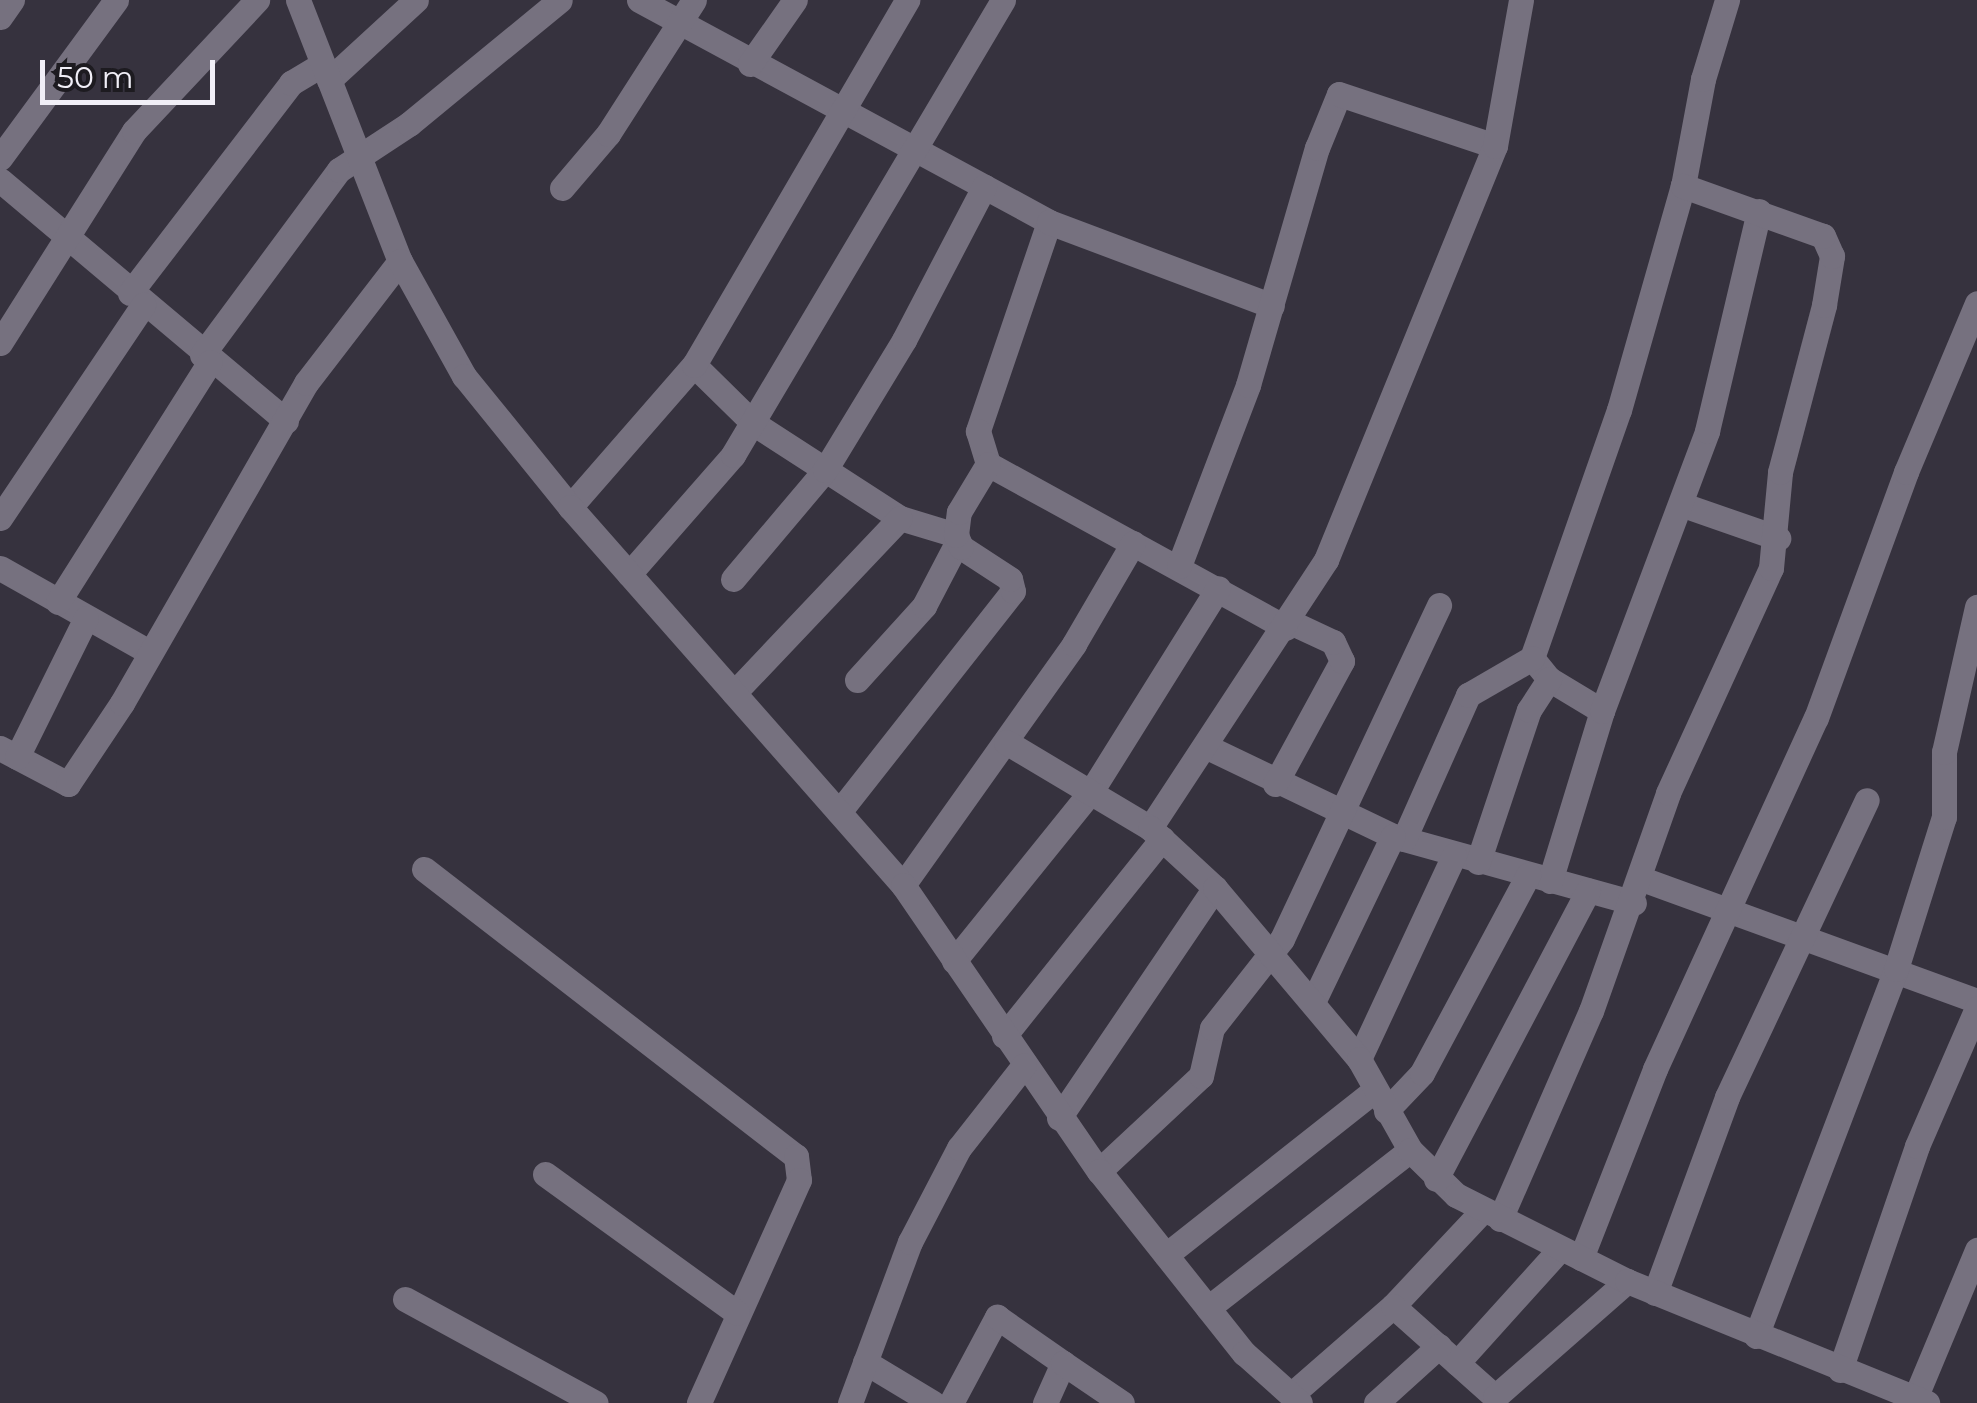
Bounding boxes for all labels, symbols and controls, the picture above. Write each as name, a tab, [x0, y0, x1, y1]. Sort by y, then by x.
scale bar	[45, 40, 220, 102]
text: 50 m	[57, 59, 134, 96]

